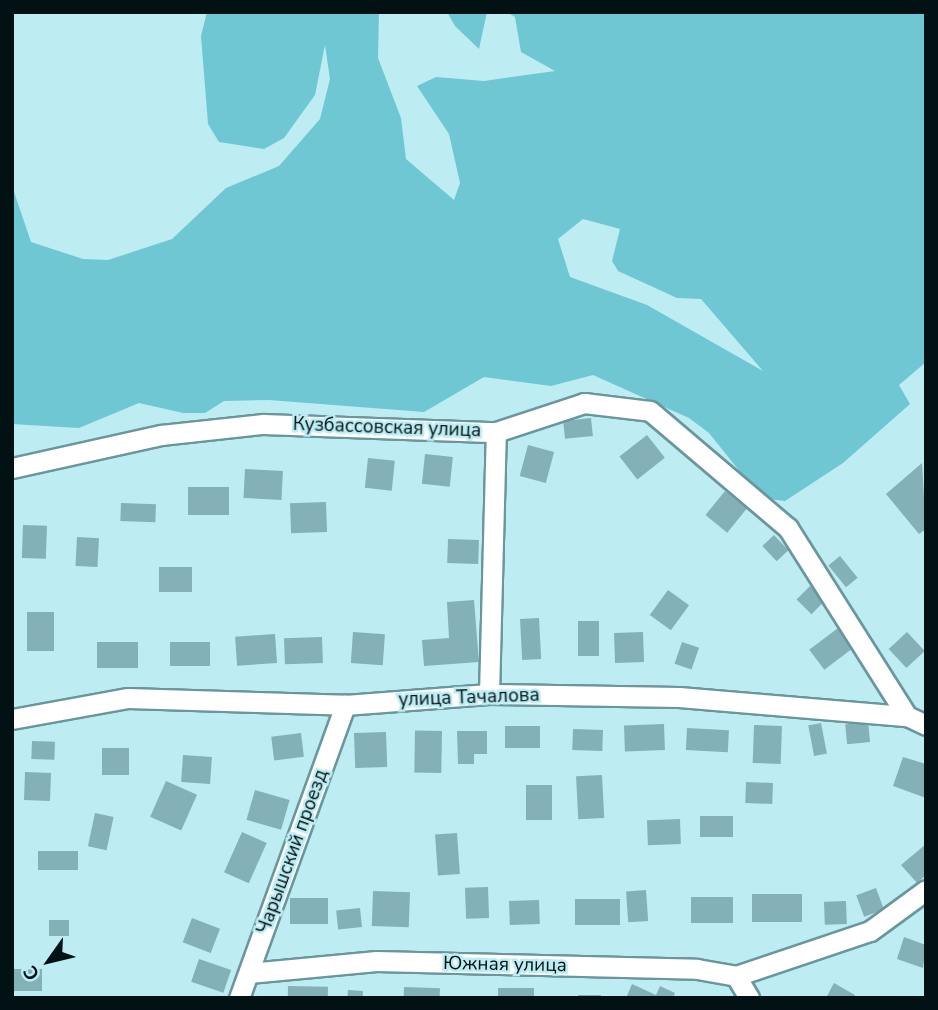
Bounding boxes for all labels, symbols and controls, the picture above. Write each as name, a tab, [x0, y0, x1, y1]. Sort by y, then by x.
street label: Кузбассовская улица	[292, 413, 482, 443]
street label: улица Тачалова	[398, 684, 540, 712]
street label: Чарышский проезд	[253, 766, 333, 938]
north arrow	[14, 926, 84, 996]
street label: Южная улица	[443, 953, 567, 977]
text: С	[17, 960, 46, 985]

